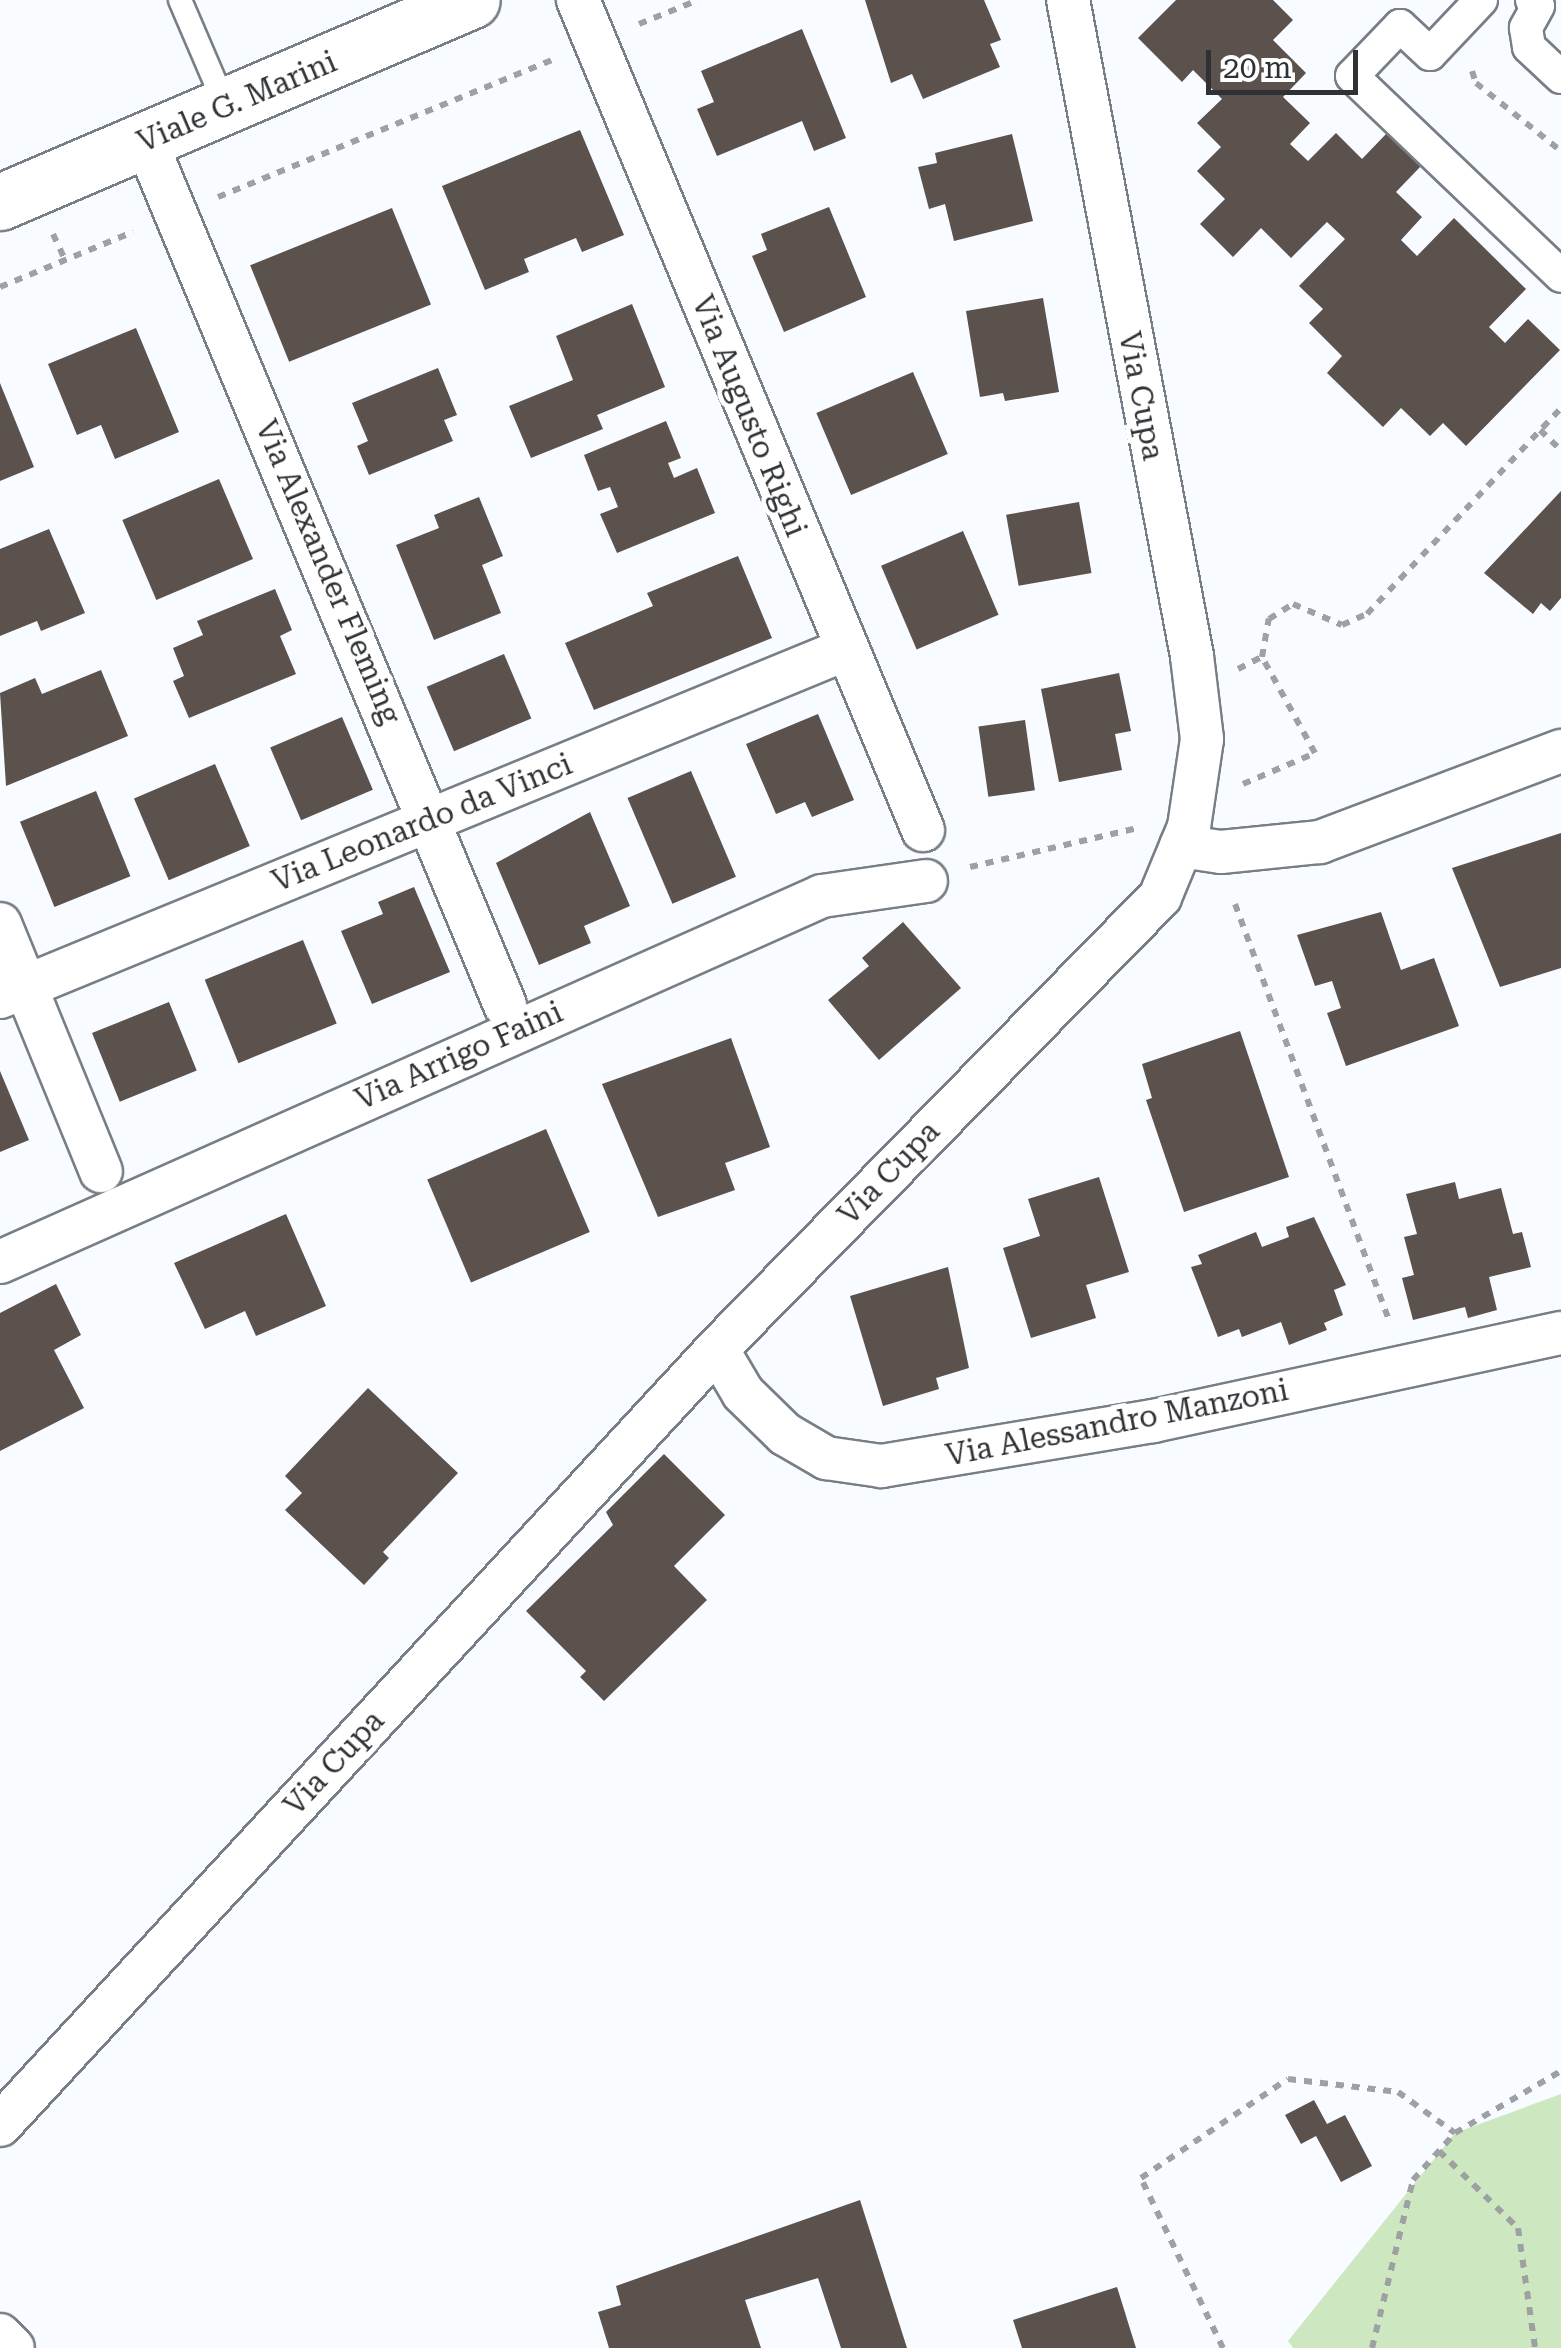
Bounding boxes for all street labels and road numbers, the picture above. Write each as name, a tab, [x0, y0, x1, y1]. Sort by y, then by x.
street label: Viale G. Marini	[132, 44, 342, 160]
street label: Via Augusto Righi	[684, 290, 814, 542]
street label: Via Cupa	[1111, 329, 1171, 463]
street label: Via Alexander Fleming	[248, 415, 408, 729]
street label: Via Leonardo da Vinci	[267, 746, 577, 900]
street label: Via Arrigo Faini	[350, 994, 568, 1118]
street label: Via Cupa	[831, 1114, 947, 1232]
street label: Via Alessandro Manzoni	[943, 1372, 1291, 1474]
street label: Via Cupa	[276, 1703, 392, 1823]

